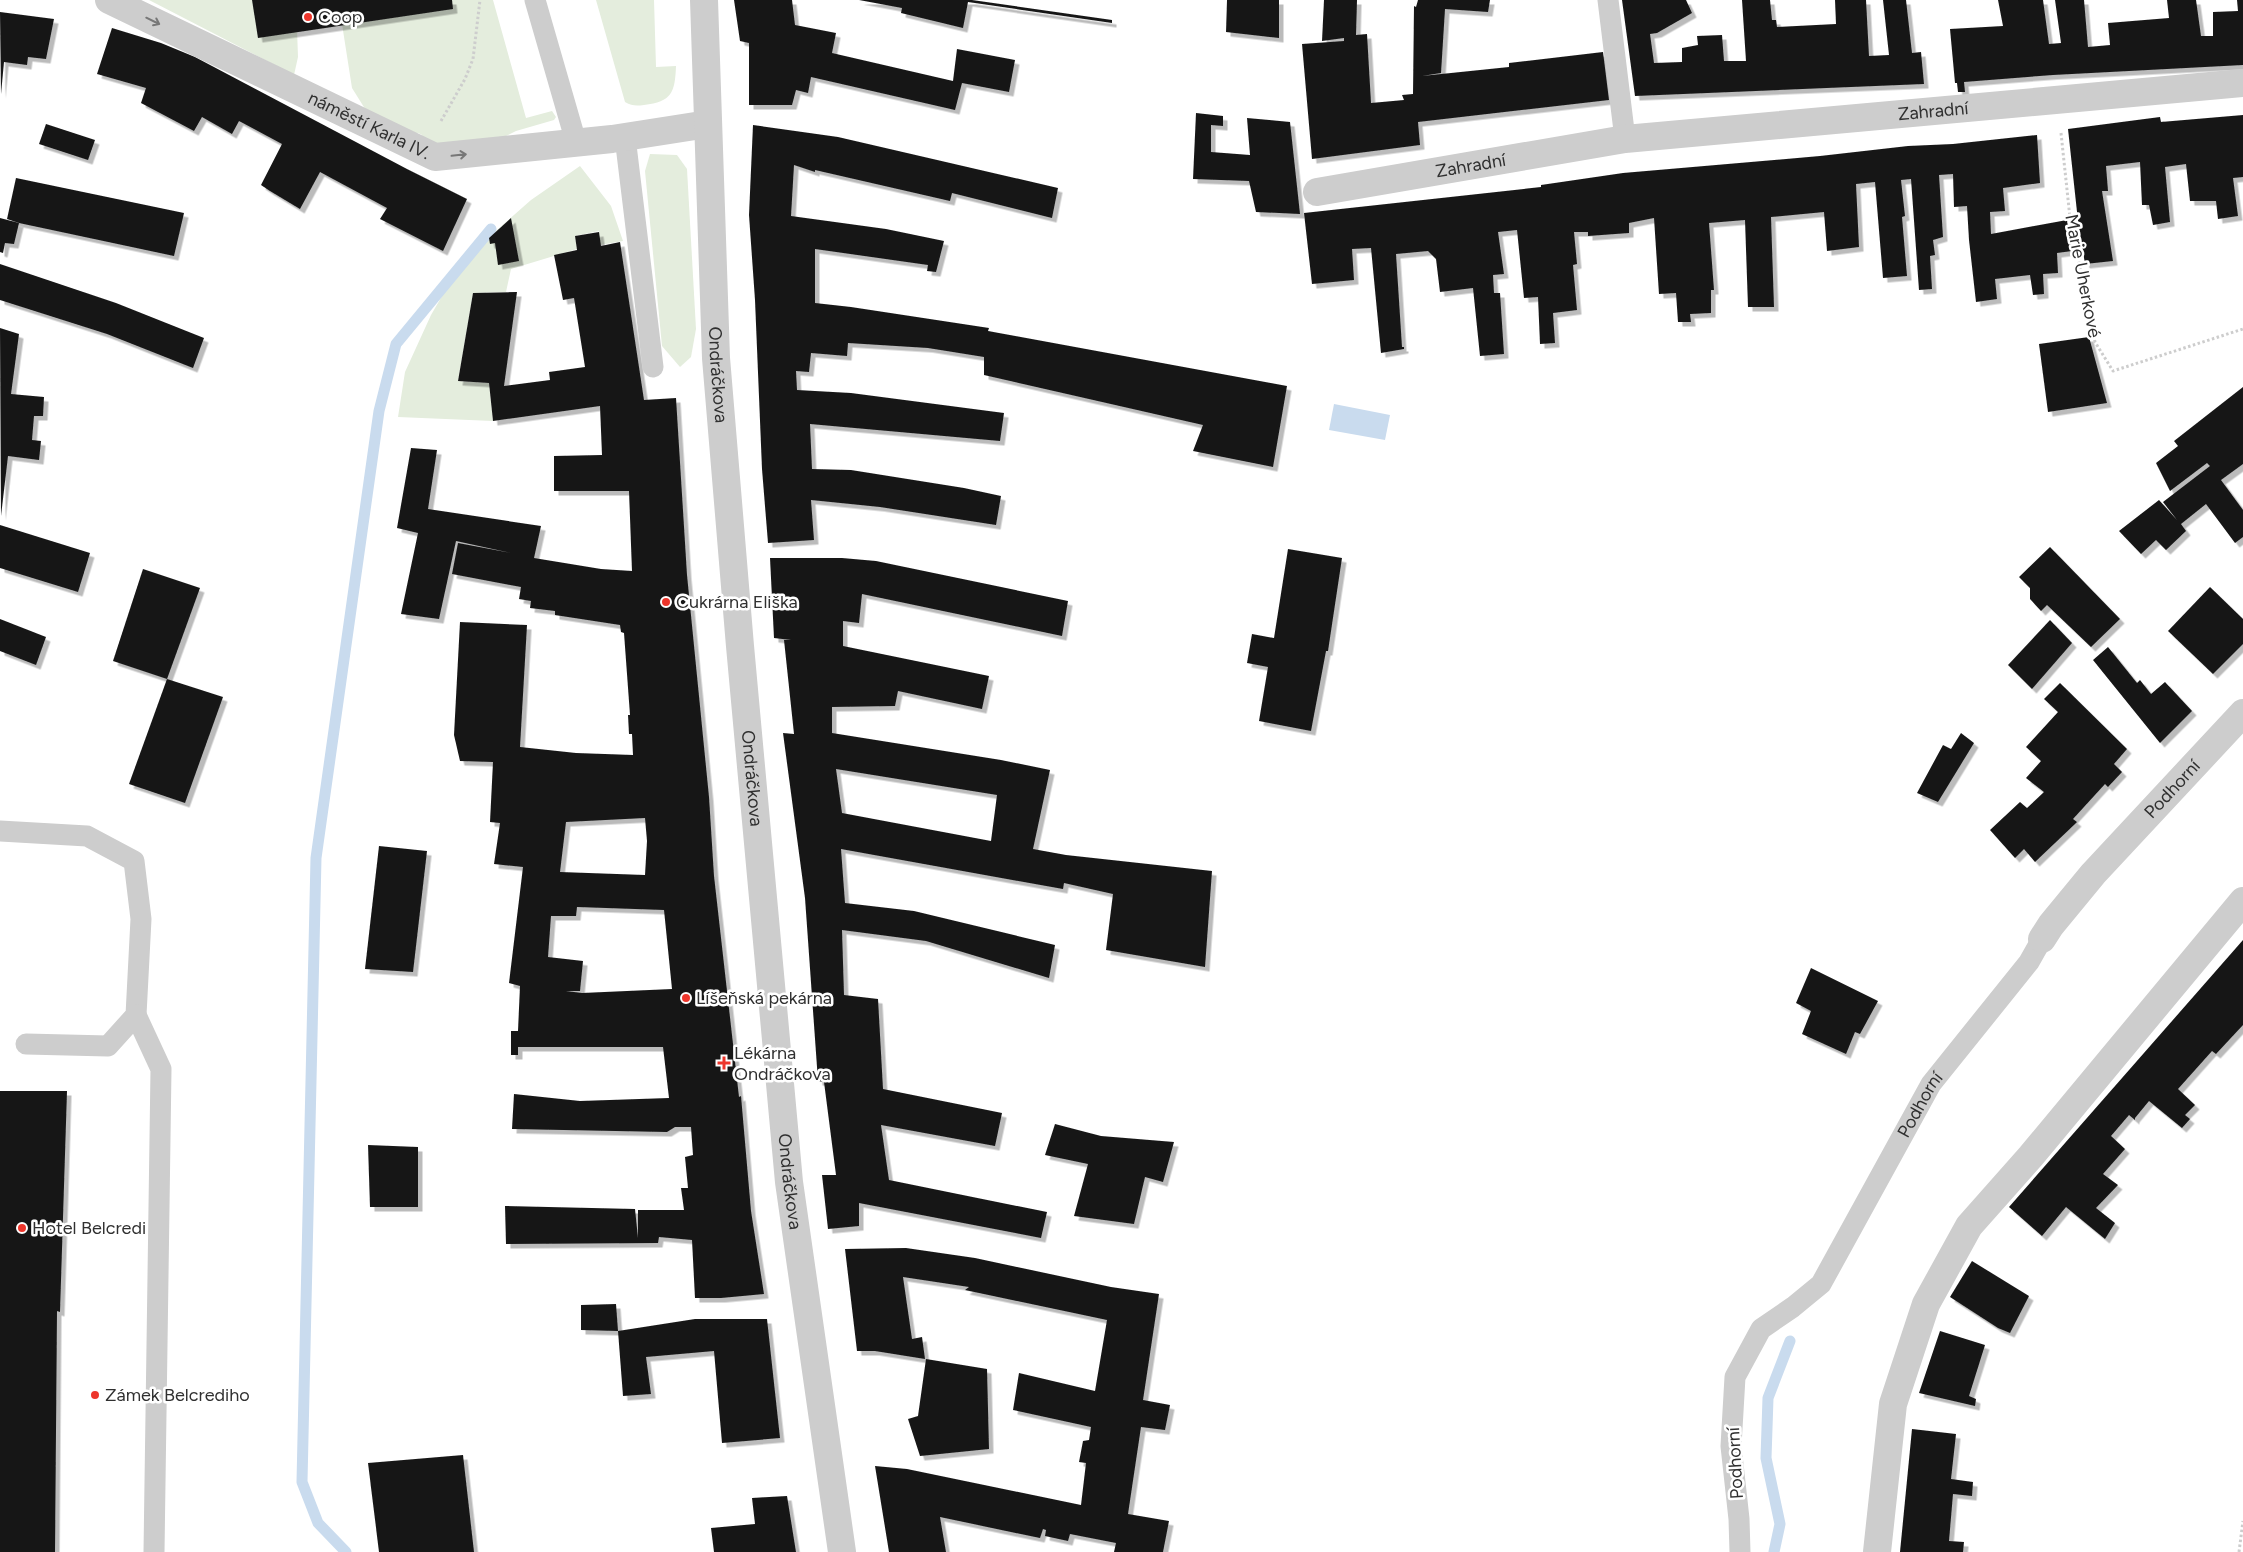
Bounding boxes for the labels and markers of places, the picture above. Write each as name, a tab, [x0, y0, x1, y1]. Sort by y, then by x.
place label: Coop	[318, 6, 363, 28]
marker: Coop	[302, 11, 314, 23]
place label: Cukrárna Eliška	[676, 591, 798, 613]
marker: Cukrárna Eliška	[660, 596, 672, 608]
place label: Líšeňská pekárna	[696, 987, 832, 1009]
marker: Líšeňská pekárna	[680, 992, 692, 1004]
place label: Lékárna Ondráčkova	[734, 1042, 831, 1085]
marker: Lékárna Ondráčkova	[718, 1057, 730, 1069]
place label: Hotel Belcredi	[32, 1217, 146, 1239]
marker: Hotel Belcredi	[16, 1222, 28, 1234]
place label: Zámek Belcrediho	[105, 1384, 250, 1406]
marker: Zámek Belcrediho	[89, 1389, 101, 1401]

